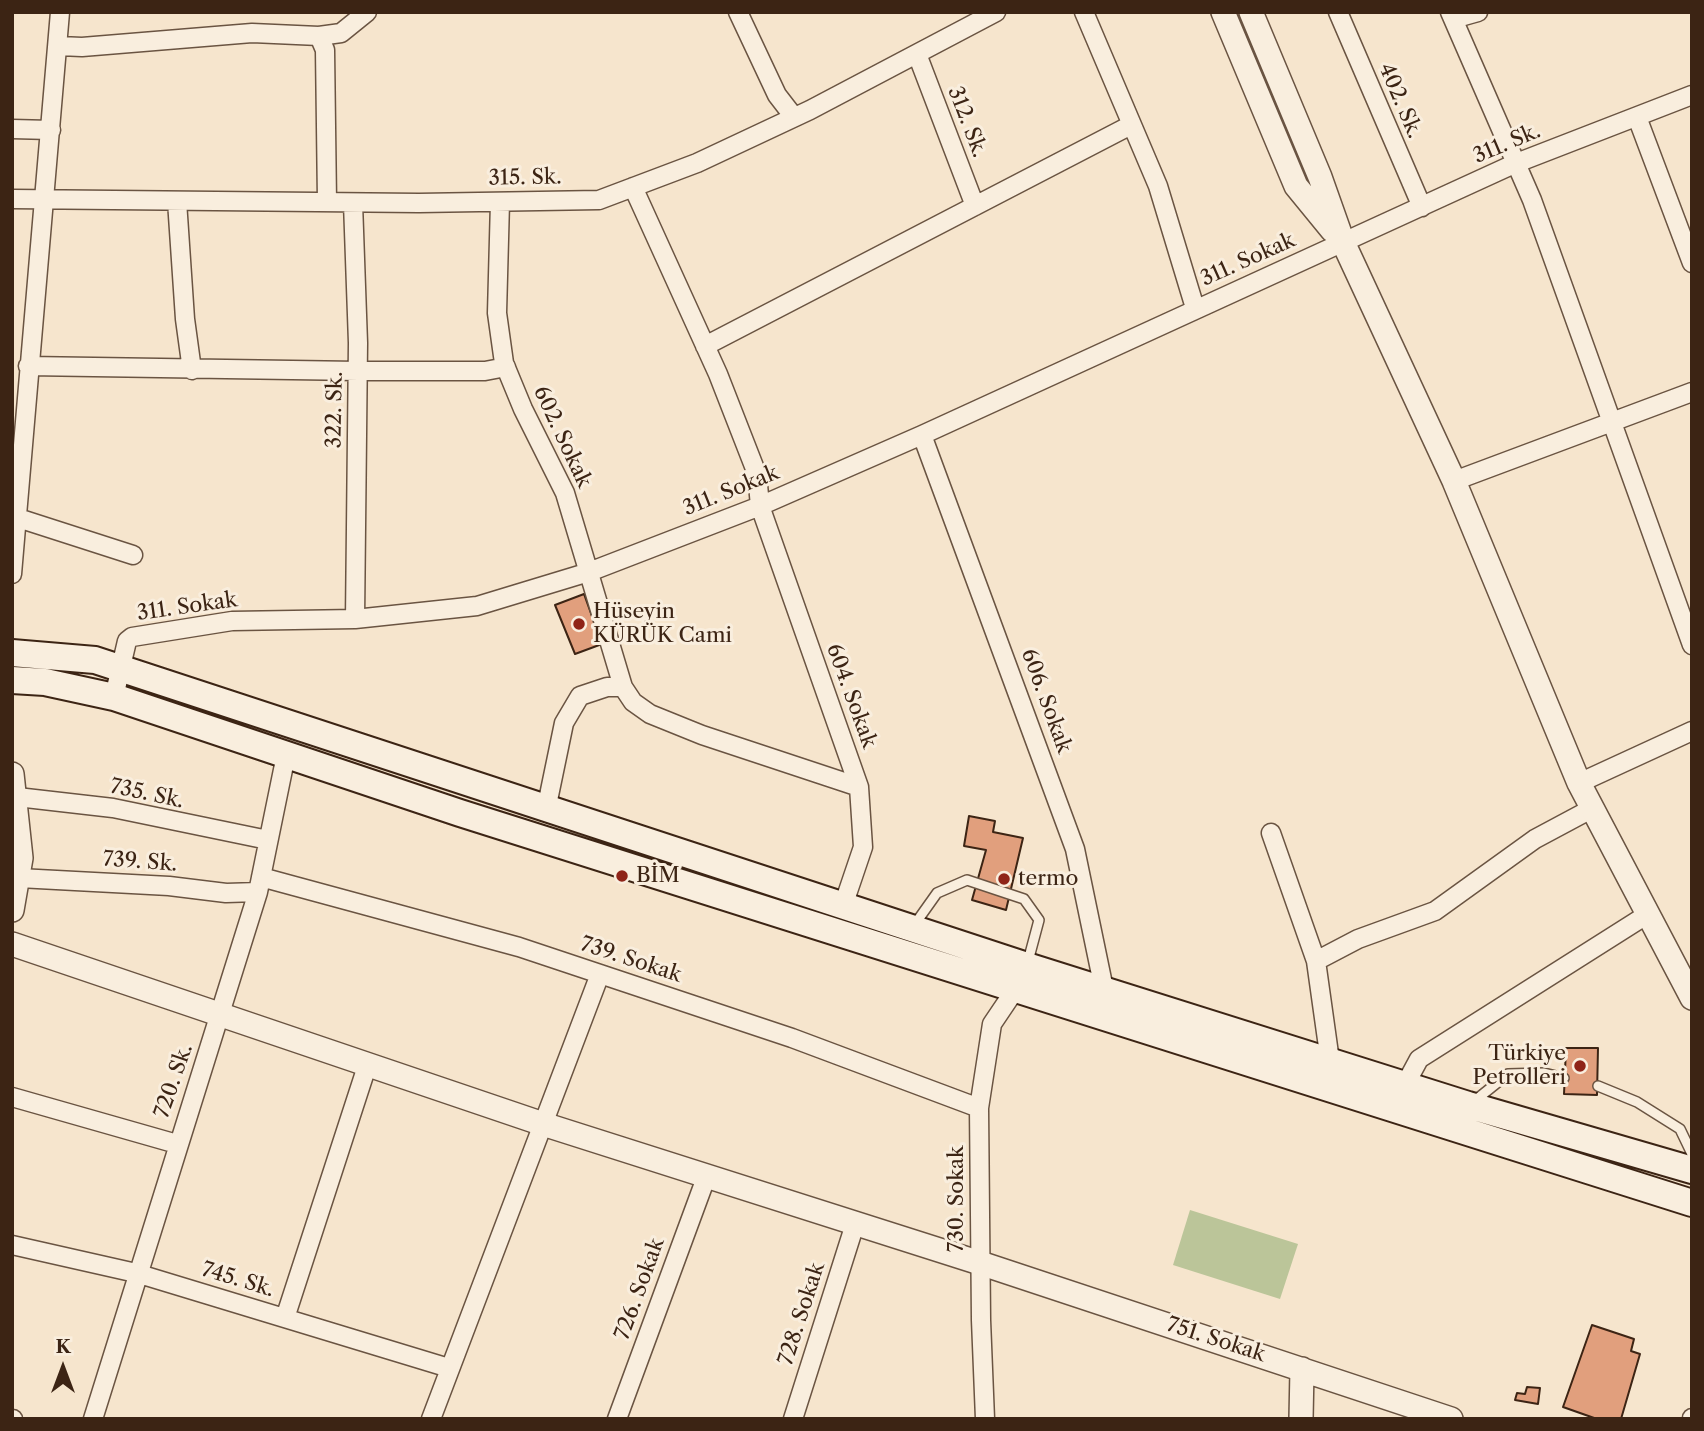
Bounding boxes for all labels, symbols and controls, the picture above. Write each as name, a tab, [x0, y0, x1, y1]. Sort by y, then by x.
street label: 402. Sk.	[1373, 60, 1427, 142]
street label: 312. Sk.	[942, 83, 992, 161]
street label: 311. Sk.	[1470, 119, 1544, 169]
street label: 315. Sk.	[488, 165, 562, 191]
street label: 311. Sokak	[1197, 228, 1299, 292]
street label: 322. Sk.	[322, 371, 348, 449]
street label: 602. Sokak	[528, 382, 596, 492]
street label: 311. Sokak	[680, 460, 782, 522]
street label: 311. Sokak	[135, 588, 239, 626]
place label: Hüseyin KÜRÜK Cami	[593, 599, 732, 649]
marker: Hüseyin KÜRÜK Cami	[571, 616, 587, 632]
street label: 604. Sokak	[820, 640, 882, 752]
street label: 606. Sokak	[1015, 645, 1077, 757]
street label: 735. Sk.	[108, 774, 186, 814]
street label: 739. Sk.	[102, 847, 178, 877]
place label: BİM	[636, 863, 680, 889]
place label: termo	[1018, 866, 1078, 892]
marker: BİM	[614, 868, 630, 884]
marker: termo	[996, 871, 1012, 887]
street label: 739. Sokak	[577, 932, 685, 988]
street label: 720. Sk.	[150, 1041, 198, 1121]
place label: Türkiye Petrolleri	[1473, 1041, 1566, 1091]
marker: Türkiye Petrolleri	[1572, 1058, 1588, 1074]
street label: 730. Sokak	[944, 1146, 970, 1252]
street label: 726. Sokak	[610, 1235, 670, 1343]
street label: 745. Sk.	[199, 1257, 277, 1303]
street label: 728. Sokak	[774, 1260, 830, 1368]
street label: 751. Sokak	[1164, 1312, 1268, 1368]
north arrow	[28, 1333, 98, 1403]
text: K	[55, 1335, 71, 1358]

